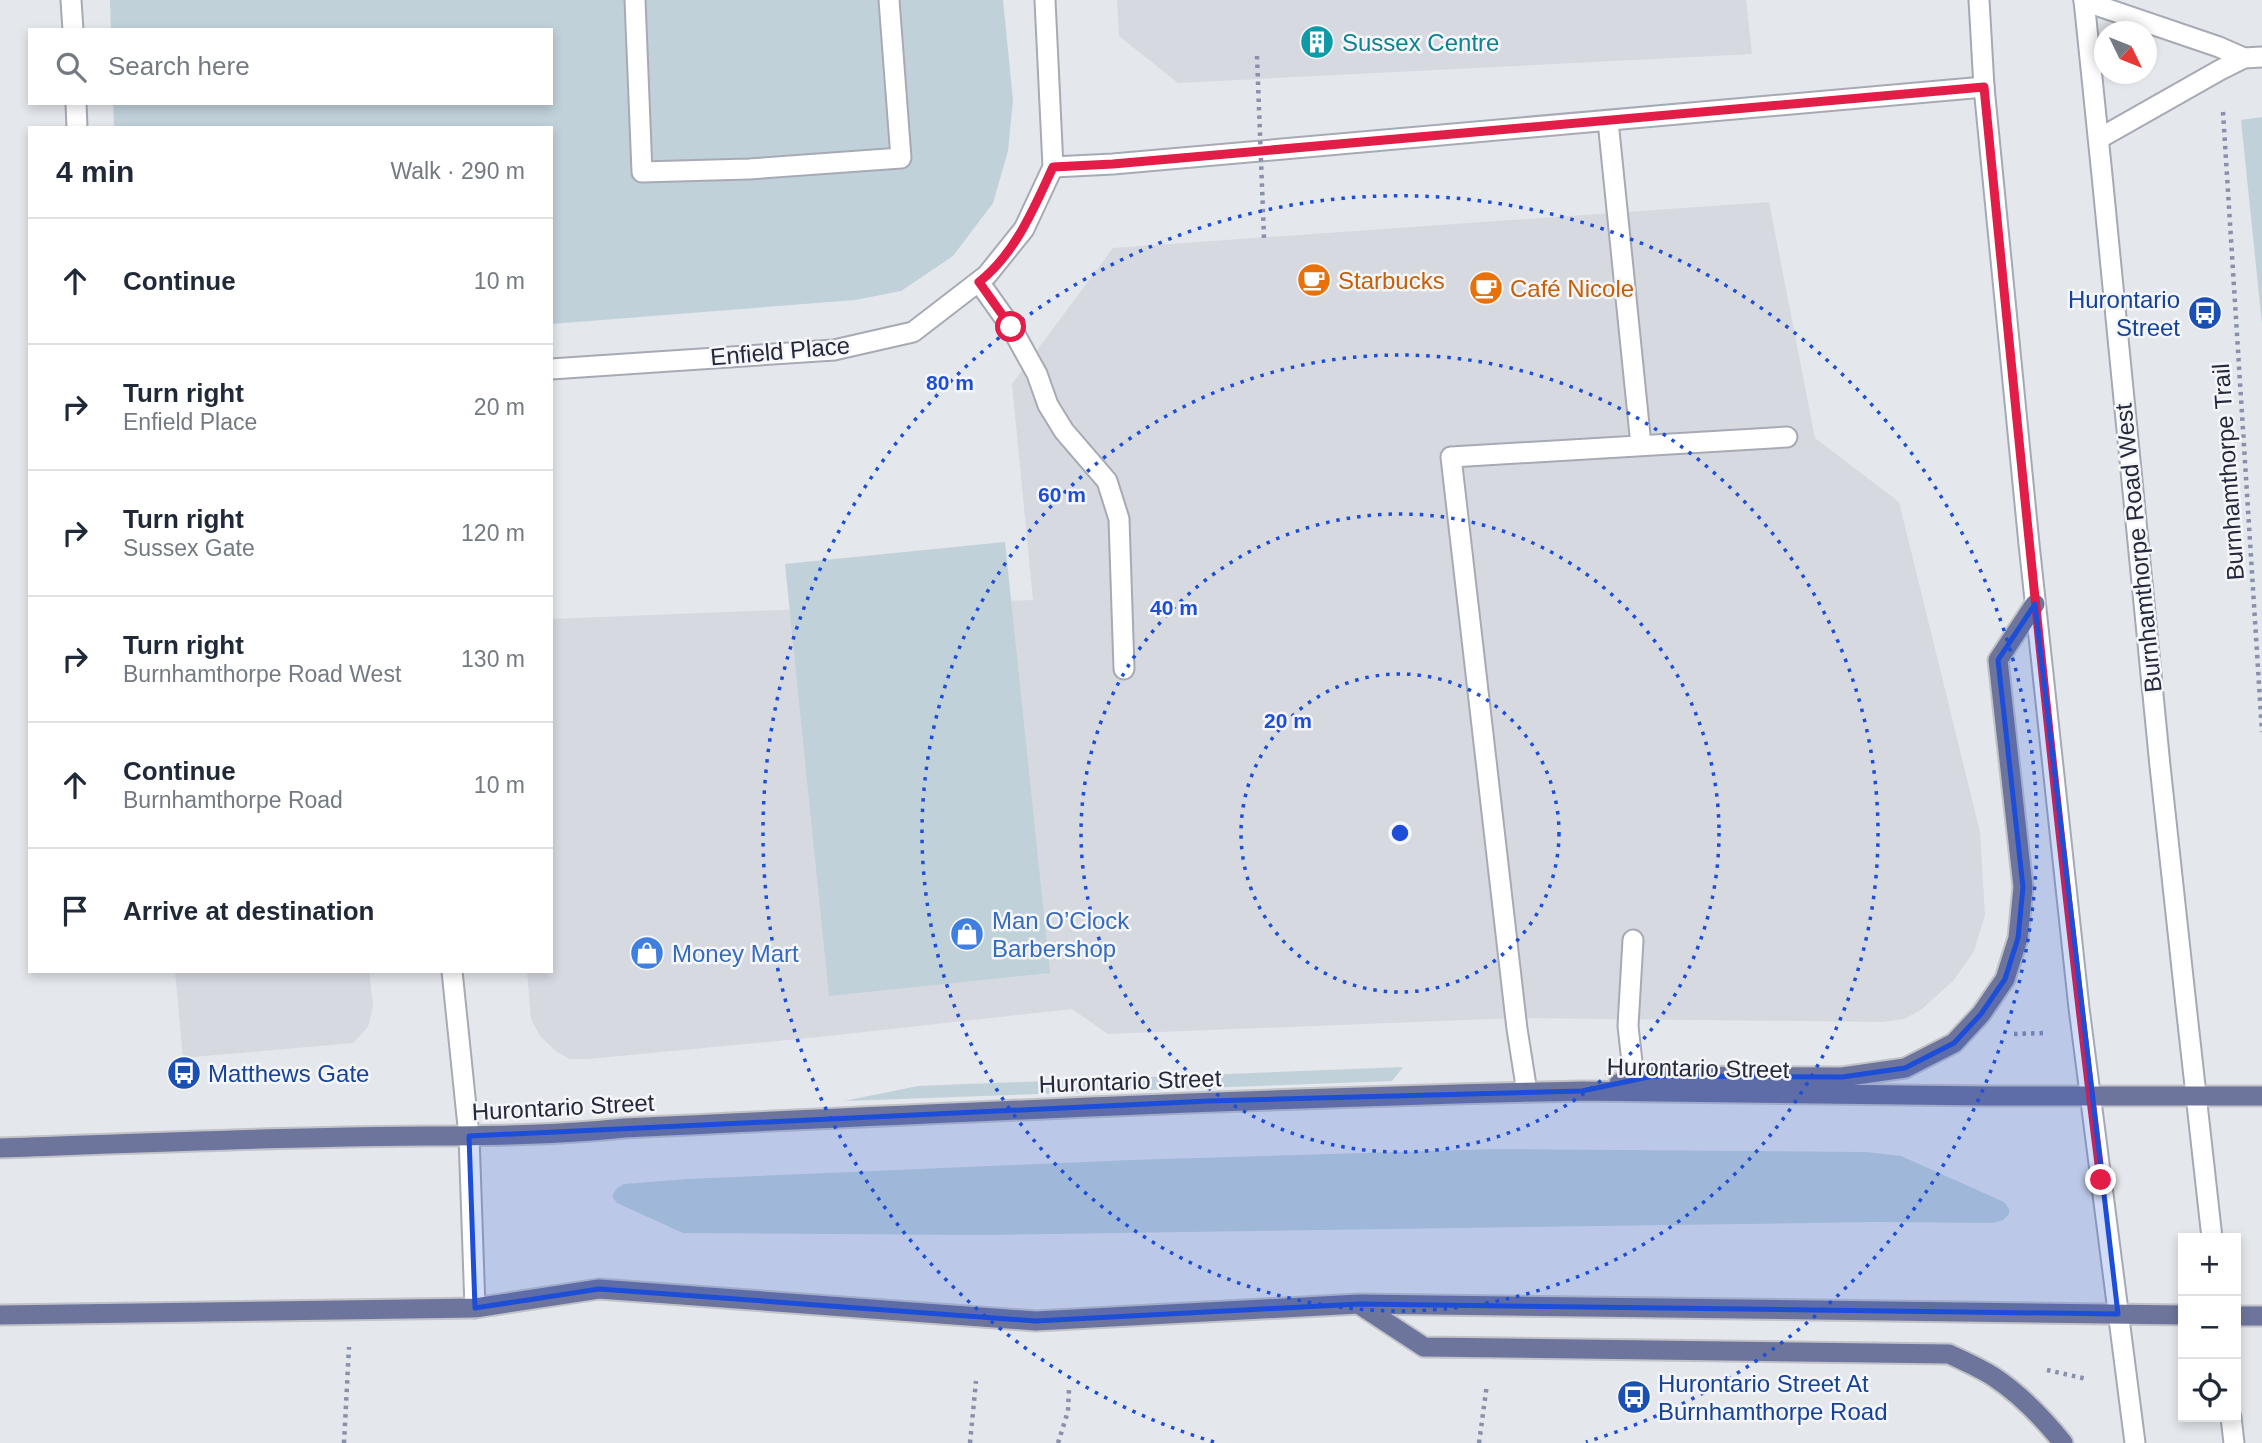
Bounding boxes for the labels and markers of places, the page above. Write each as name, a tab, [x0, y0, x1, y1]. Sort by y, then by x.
building icon: Sussex Centre	[1298, 23, 1336, 61]
place label: Sussex Centre	[1342, 29, 1499, 56]
cafe icon: Starbucks	[1295, 261, 1333, 299]
place label: Starbucks	[1338, 267, 1445, 294]
cafe icon: Café Nicole	[1467, 269, 1505, 307]
place label: Café Nicole	[1510, 275, 1634, 302]
place label: Hurontario Street	[2068, 286, 2180, 341]
bus stop icon: Hurontario Street	[2186, 294, 2224, 332]
centre of rings	[1388, 821, 1412, 845]
place label: Man O’Clock Barbershop	[992, 907, 1130, 962]
shop icon: Man O’Clock Barbershop	[948, 915, 986, 953]
shop icon: Money Mart	[628, 934, 666, 972]
place label: Money Mart	[672, 940, 799, 967]
bus stop icon: Matthews Gate	[165, 1054, 203, 1092]
place label: Matthews Gate	[208, 1060, 369, 1087]
place label: Hurontario Street At Burnhamthorpe Road	[1658, 1370, 1887, 1425]
bus stop icon: Hurontario Street At Burnhamthorpe Road	[1615, 1378, 1653, 1416]

